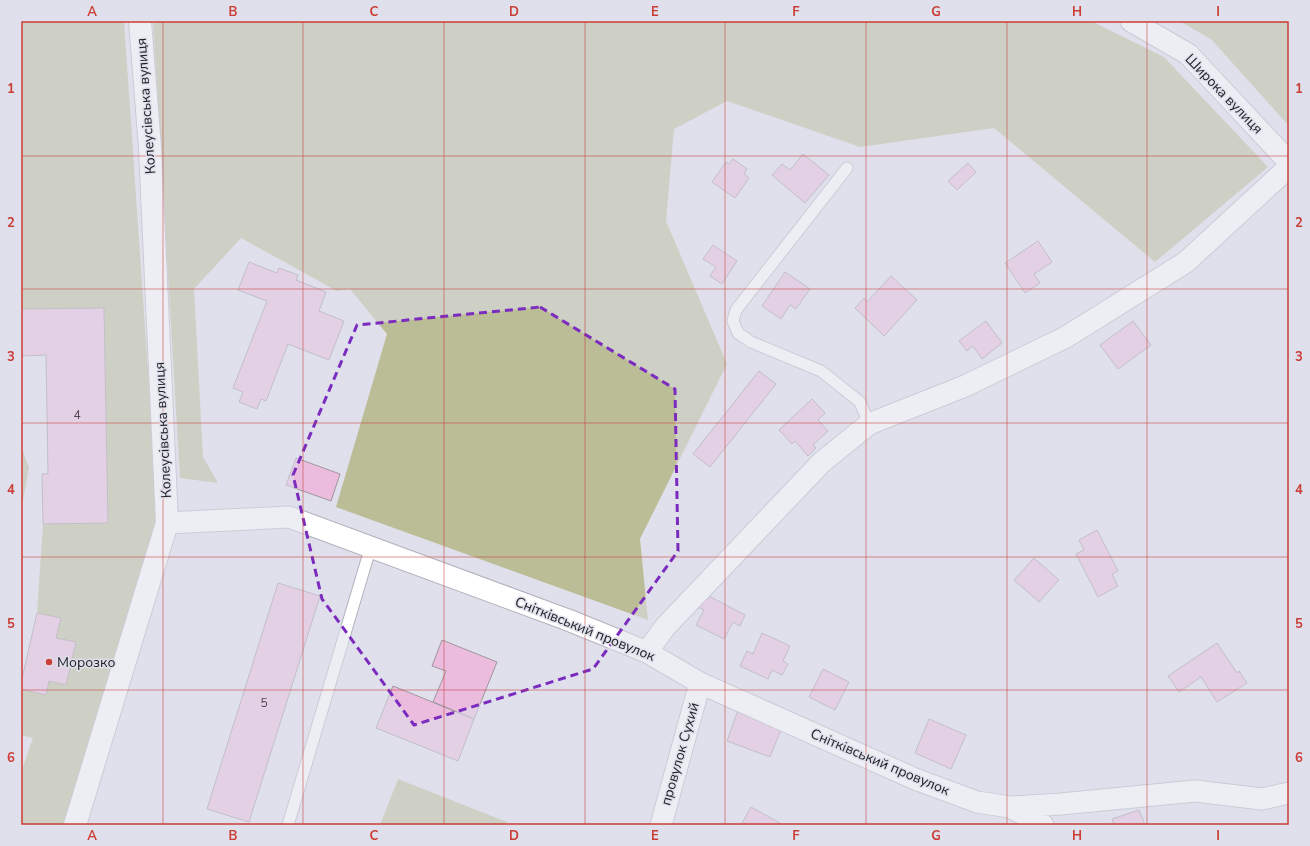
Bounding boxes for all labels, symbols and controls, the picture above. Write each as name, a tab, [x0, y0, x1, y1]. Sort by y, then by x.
text: A	[87, 3, 97, 21]
text: B	[229, 3, 238, 21]
text: C	[370, 3, 379, 21]
text: D	[509, 3, 519, 21]
text: E	[651, 3, 659, 21]
text: F	[792, 3, 800, 21]
text: G	[931, 3, 941, 21]
text: H	[1072, 3, 1082, 21]
text: I	[1216, 3, 1220, 21]
street label: Колеусівська вулиця	[132, 37, 160, 175]
street label: Широка вулиця	[1181, 50, 1267, 138]
text: 1	[7, 80, 15, 98]
text: 1	[1295, 80, 1303, 98]
text: 2	[7, 214, 15, 232]
text: 2	[1295, 214, 1303, 232]
text: 3	[7, 348, 15, 366]
text: 3	[1295, 348, 1303, 366]
street label: Колеусівська вулиця	[150, 361, 176, 499]
house number: 4	[73, 407, 81, 423]
text: 4	[7, 481, 15, 499]
text: 4	[1295, 481, 1303, 499]
street label: Снітківський провулок	[512, 592, 658, 666]
text: 5	[7, 615, 15, 633]
text: 5	[1295, 615, 1303, 633]
place label: Морозко	[57, 653, 115, 672]
marker: Морозко	[44, 657, 54, 667]
house number: 5	[260, 695, 268, 711]
street label: провулок Сухий	[656, 700, 704, 808]
street label: Снітківський провулок	[808, 724, 953, 800]
text: 6	[7, 749, 15, 767]
text: 6	[1295, 749, 1303, 767]
text: A	[87, 827, 97, 845]
text: B	[229, 827, 238, 845]
text: C	[370, 827, 379, 845]
text: D	[509, 827, 519, 845]
text: E	[651, 827, 659, 845]
text: F	[792, 827, 800, 845]
text: G	[931, 827, 941, 845]
text: H	[1072, 827, 1082, 845]
text: I	[1216, 827, 1220, 845]

